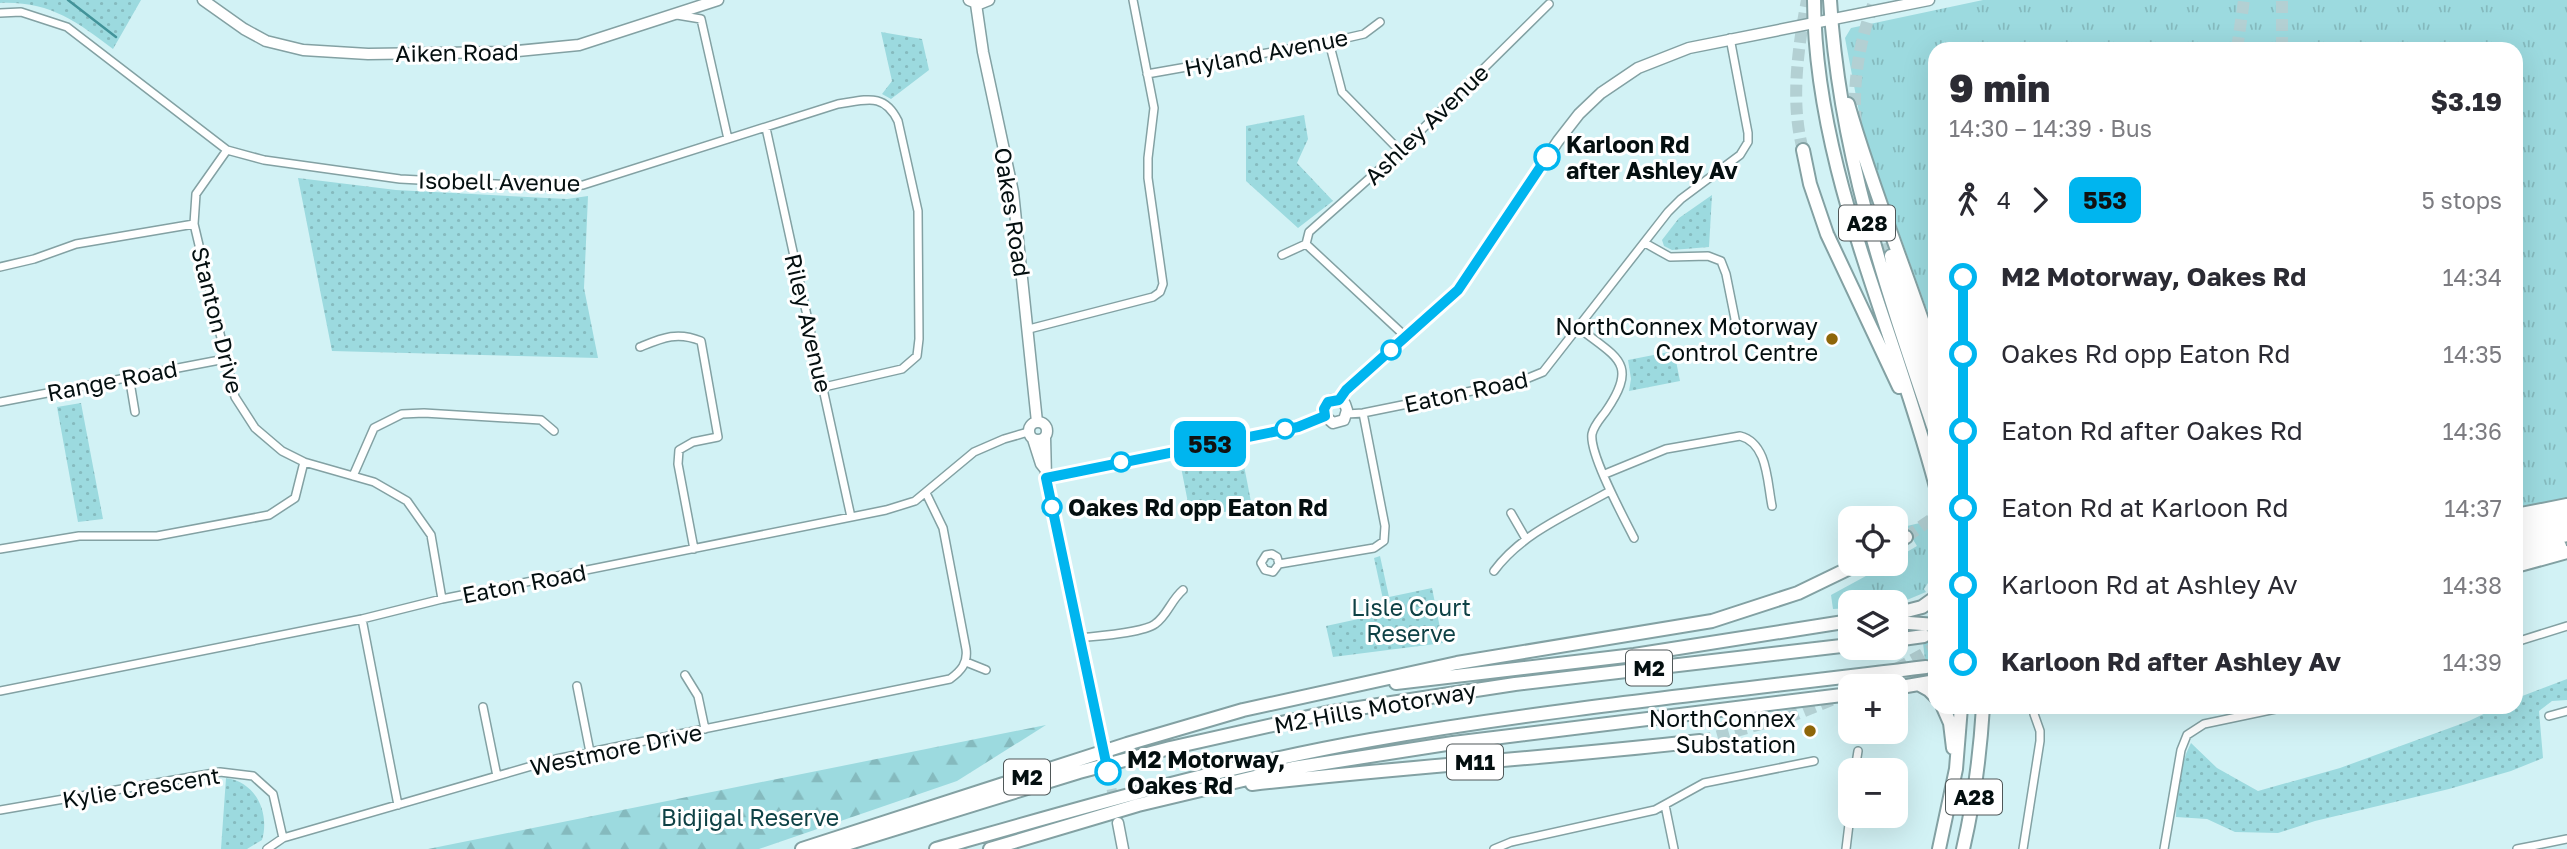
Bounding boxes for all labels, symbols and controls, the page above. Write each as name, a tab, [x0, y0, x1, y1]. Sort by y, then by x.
street label: Hyland Avenue	[1182, 22, 1350, 82]
street label: Aiken Road	[395, 37, 519, 67]
street label: Ashley Avenue	[1358, 58, 1494, 190]
text: 9 min	[1949, 65, 2050, 110]
text: $3.19	[2430, 86, 2502, 117]
text: 14:30 – 14:39 · Bus	[1949, 114, 2152, 142]
place label: Karloon Rd after Ashley Av	[1566, 130, 1738, 184]
marker: Karloon Rd after Ashley Av	[1534, 144, 1560, 170]
street label: Oakes Road	[989, 146, 1037, 278]
street label: Isobell Avenue	[418, 166, 580, 196]
icon: walk	[1949, 181, 1987, 219]
icon: forward	[2021, 181, 2059, 219]
text: 553	[2083, 185, 2127, 214]
text: 4	[1997, 186, 2011, 214]
text: 5 stops	[2421, 186, 2502, 214]
road number: A28	[1839, 206, 1895, 241]
street label: Stanton Drive	[186, 244, 250, 396]
street label: Riley Avenue	[779, 251, 839, 395]
text: M2 Motorway, Oakes Rd	[2001, 261, 2306, 292]
text: 14:34	[2442, 263, 2502, 291]
place label: NorthConnex Motorway Control Centre	[1555, 312, 1818, 366]
marker: NorthConnex Motorway Control Centre	[1824, 331, 1840, 347]
text: Oakes Rd opp Eaton Rd	[2001, 338, 2290, 369]
unlabelled marker	[1381, 340, 1401, 360]
text: 14:35	[2443, 340, 2502, 368]
street label: Range Road	[44, 354, 180, 406]
street label: Eaton Road	[1402, 364, 1530, 418]
text: Eaton Rd after Oakes Rd	[2001, 415, 2303, 446]
text: 14:36	[2443, 417, 2502, 445]
unlabelled marker	[1275, 419, 1295, 439]
line badge: 553	[1170, 421, 1250, 467]
text: 553	[1188, 429, 1232, 458]
unlabelled marker	[1111, 452, 1131, 472]
text: Eaton Rd at Karloon Rd	[2001, 492, 2288, 523]
place label: Oakes Rd opp Eaton Rd	[1068, 493, 1328, 521]
text: 14:37	[2444, 494, 2502, 522]
marker: Oakes Rd opp Eaton Rd	[1042, 497, 1062, 517]
map controls	[1838, 506, 1908, 828]
button: locate	[1838, 506, 1908, 576]
street label: Eaton Road	[460, 557, 588, 609]
text: Karloon Rd at Ashley Av	[2001, 569, 2298, 600]
text: 14:38	[2442, 571, 2502, 599]
button: layers	[1838, 590, 1908, 660]
park label: Lisle Court Reserve	[1351, 593, 1471, 647]
text: Karloon Rd after Ashley Av	[2001, 646, 2341, 677]
text: 14:39	[2443, 648, 2502, 676]
road number: M2	[1626, 650, 1672, 686]
button: +	[1838, 674, 1908, 744]
street label: M2 Hills Motorway	[1272, 675, 1478, 739]
place label: NorthConnex Substation	[1649, 704, 1796, 758]
street label: Westmore Drive	[528, 717, 704, 781]
marker: NorthConnex Substation	[1802, 723, 1818, 739]
road number: M11	[1447, 744, 1503, 780]
place label: M2 Motorway, Oakes Rd	[1127, 745, 1285, 799]
button: −	[1838, 758, 1908, 828]
marker: M2 Motorway, Oakes Rd	[1095, 759, 1121, 785]
road number: M2	[1004, 760, 1050, 794]
street label: Kylie Crescent	[60, 761, 222, 813]
road number: A28	[1946, 780, 2002, 814]
park label: Bidjigal Reserve	[661, 803, 839, 831]

